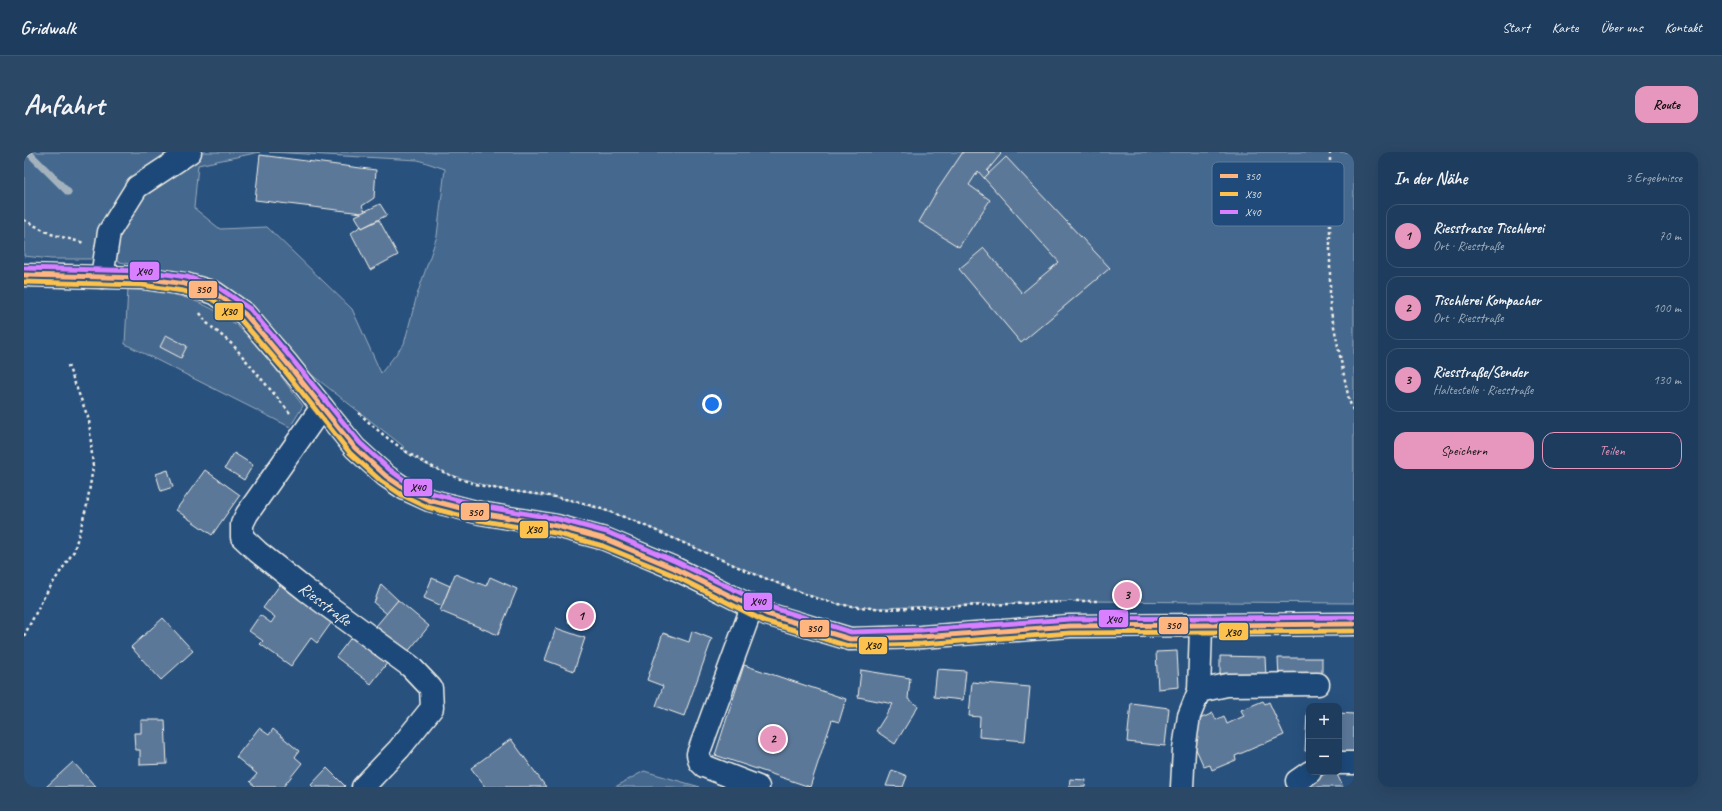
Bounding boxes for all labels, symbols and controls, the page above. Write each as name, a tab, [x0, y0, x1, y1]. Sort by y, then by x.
text: Gridwalk	[20, 16, 76, 40]
text: Start	[1502, 19, 1530, 36]
text: Karte	[1552, 19, 1578, 36]
text: Über uns	[1600, 19, 1642, 36]
text: Kontakt	[1664, 19, 1702, 36]
button: Route	[1635, 86, 1698, 123]
text: Anfahrt	[24, 87, 104, 122]
legend	[1212, 162, 1344, 226]
text: In der Nähe	[1394, 168, 1467, 189]
text: 350	[1245, 169, 1261, 183]
text: 3 Ergebnisse	[1626, 170, 1682, 186]
text: X30	[1245, 187, 1262, 201]
text: X40	[1245, 205, 1262, 219]
text: Riesstrasse Tischlerei	[1433, 219, 1544, 238]
text: 1	[1405, 228, 1411, 244]
text: 70 m	[1659, 228, 1681, 244]
text: Ort · Riesstraße	[1433, 238, 1503, 254]
line badge: X40	[129, 261, 160, 281]
text: X40	[136, 264, 153, 278]
line badge: 350	[188, 280, 218, 299]
text: 350	[196, 282, 211, 296]
text: Tischlerei Kompacher	[1433, 291, 1541, 310]
text: 2	[1405, 300, 1411, 316]
text: 100 m	[1653, 300, 1681, 316]
line badge: X30	[214, 302, 244, 321]
text: X30	[221, 304, 238, 318]
text: Ort · Riesstraße	[1433, 310, 1503, 326]
text: Riesstraße/Sender	[1433, 363, 1528, 382]
text: 3	[1405, 372, 1411, 388]
text: 130 m	[1653, 372, 1681, 388]
text: Haltestelle · Riesstraße	[1433, 382, 1533, 398]
your location	[702, 394, 722, 414]
button: Speichern	[1394, 432, 1534, 469]
button: Teilen	[1542, 432, 1682, 469]
line badge: X40	[403, 478, 433, 497]
text: X40	[410, 480, 427, 494]
line badge: 350	[460, 502, 490, 521]
text: 350	[468, 505, 483, 519]
line badge: X30	[519, 520, 549, 539]
text: X30	[526, 522, 543, 536]
street label: Riesstraße	[295, 577, 357, 631]
pin: 3	[1114, 580, 1140, 610]
line badge: X40	[743, 592, 773, 611]
text: X40	[750, 594, 767, 608]
pin: 1	[568, 601, 594, 631]
line badge: X40	[1098, 609, 1129, 628]
text: X40	[1106, 612, 1123, 626]
line badge: 350	[1158, 616, 1189, 635]
text: 350	[1166, 618, 1181, 632]
line badge: 350	[799, 619, 830, 638]
text: 350	[807, 621, 822, 635]
line badge: X30	[1218, 622, 1249, 641]
text: X30	[1225, 625, 1242, 639]
line badge: X30	[858, 636, 888, 655]
text: X30	[865, 638, 882, 652]
map controls	[1306, 703, 1342, 775]
button: +	[1306, 703, 1342, 739]
pin: 2	[760, 724, 786, 754]
button: −	[1306, 739, 1342, 775]

